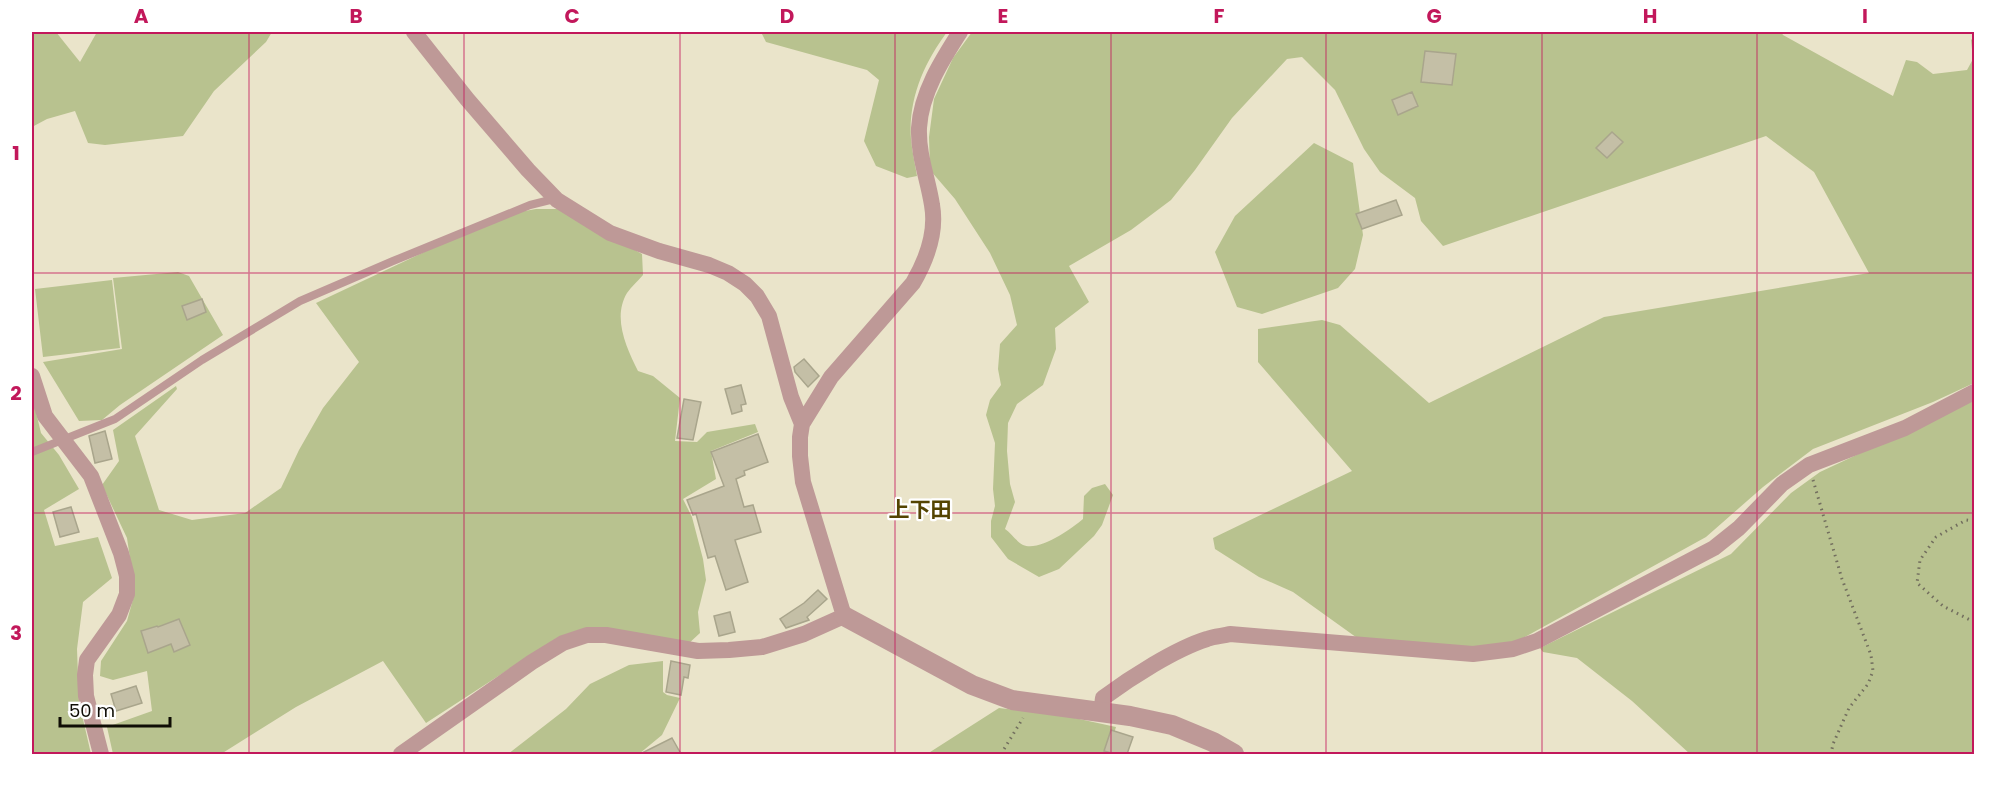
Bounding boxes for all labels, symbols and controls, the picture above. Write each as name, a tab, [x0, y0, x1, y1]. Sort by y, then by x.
text: A	[134, 2, 149, 30]
text: B	[349, 2, 363, 30]
text: C	[564, 2, 580, 30]
text: D	[780, 2, 794, 30]
text: E	[998, 2, 1008, 30]
text: F	[1214, 2, 1225, 30]
text: G	[1426, 2, 1442, 30]
text: H	[1643, 2, 1657, 30]
text: I	[1862, 2, 1868, 30]
text: 1	[12, 139, 20, 167]
text: 2	[10, 379, 22, 407]
district label: 上下田	[889, 495, 952, 524]
text: 3	[10, 619, 22, 647]
scale bar	[60, 690, 170, 728]
text: 50 m	[69, 698, 115, 723]

